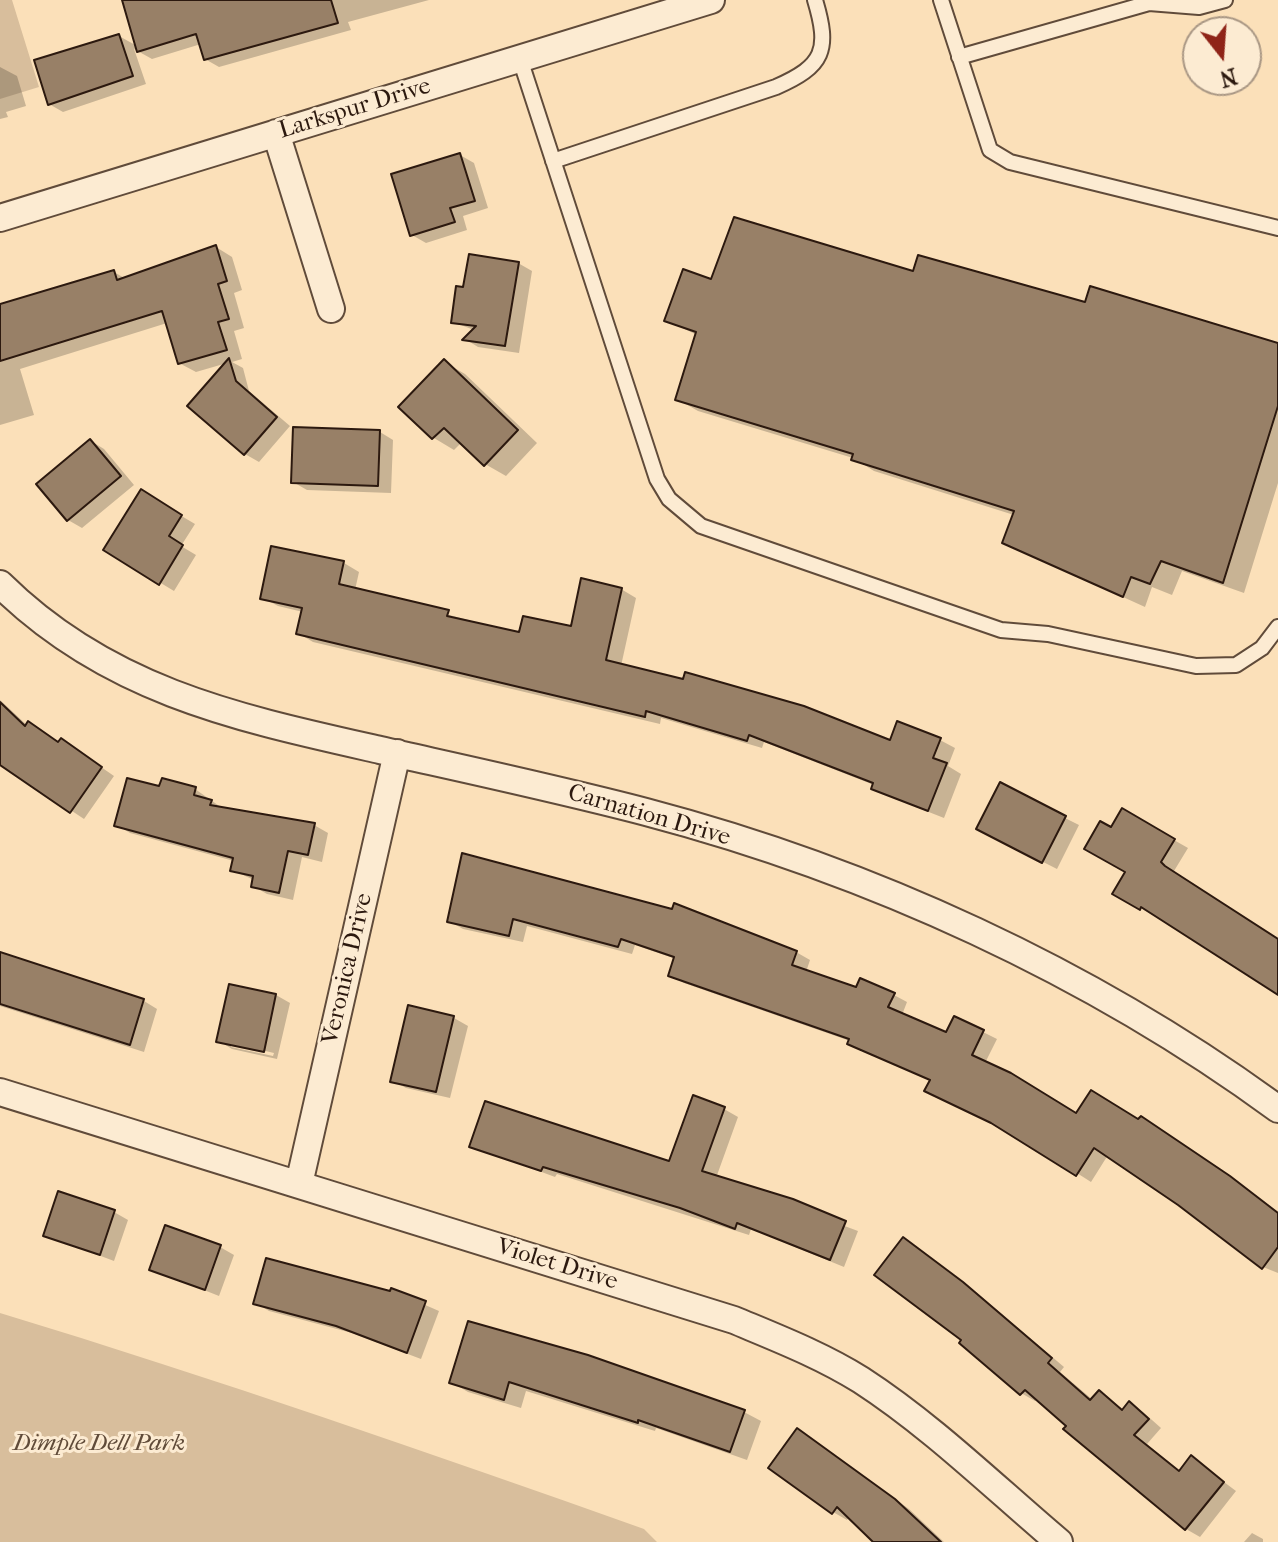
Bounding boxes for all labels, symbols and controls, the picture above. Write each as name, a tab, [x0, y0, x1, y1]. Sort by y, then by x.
north arrow	[1182, 16, 1262, 96]
text: N	[1217, 62, 1240, 92]
street label: Larkspur Drive	[276, 72, 434, 146]
street label: Carnation Drive	[564, 779, 734, 853]
street label: Veronica Drive	[317, 890, 379, 1048]
street label: Violet Drive	[493, 1233, 621, 1297]
park label: Dimple Dell Park	[13, 1430, 185, 1458]

